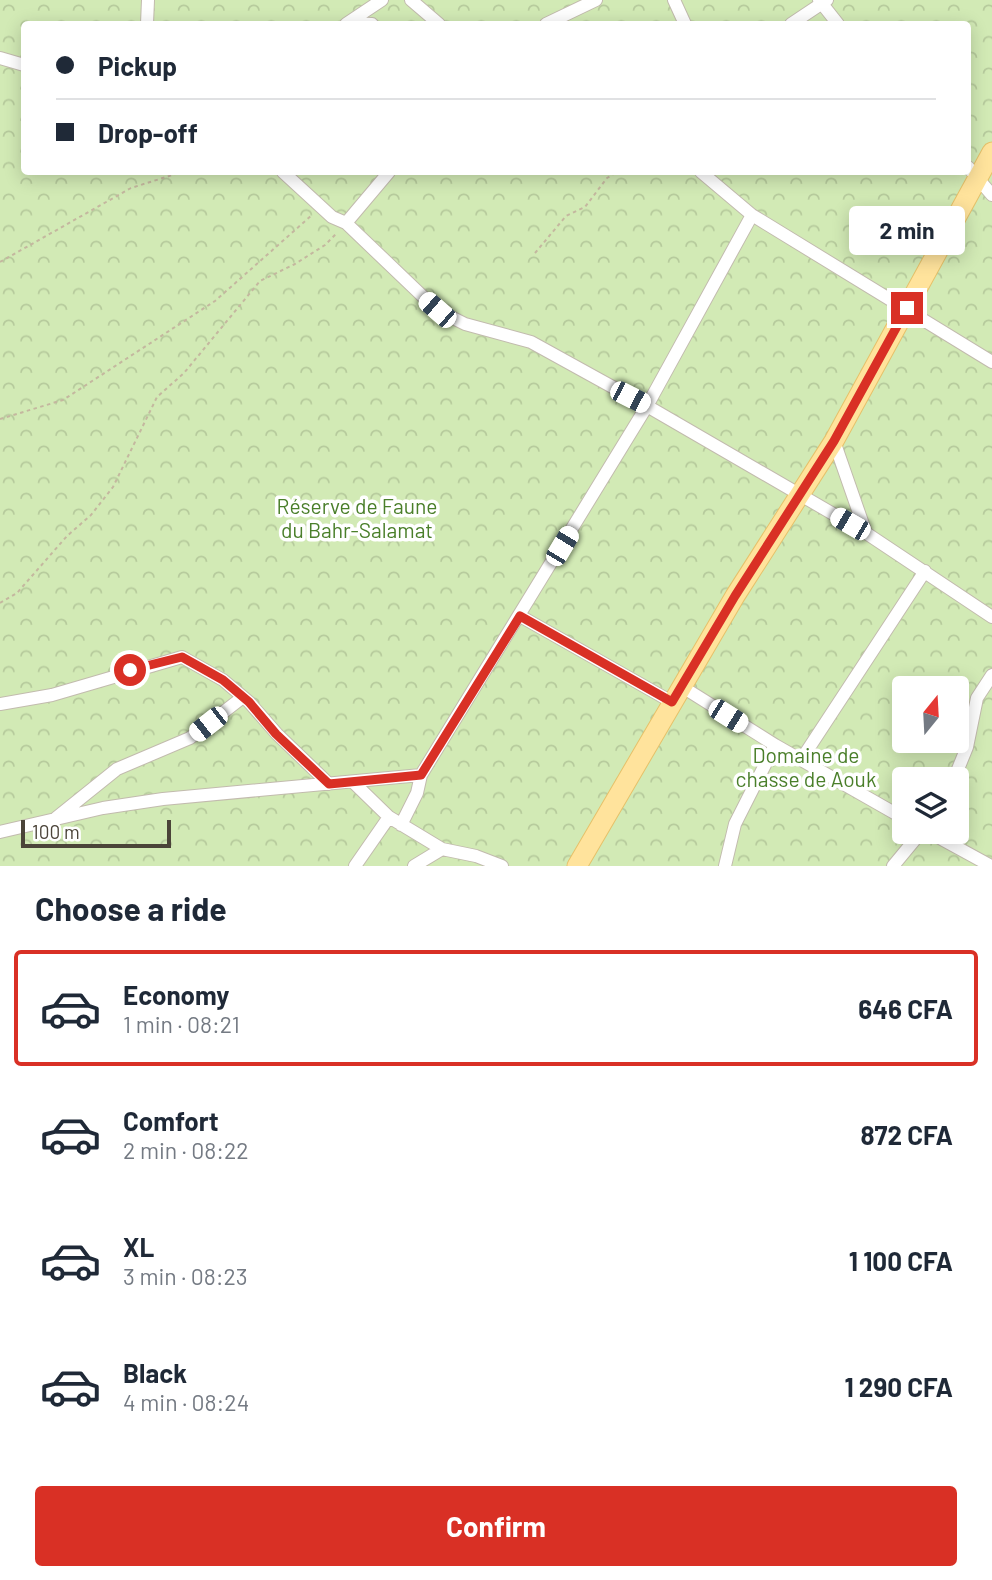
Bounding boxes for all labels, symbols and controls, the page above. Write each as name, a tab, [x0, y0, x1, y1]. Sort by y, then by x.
text: Pickup	[98, 50, 177, 81]
text: Drop-off	[98, 117, 198, 148]
callout: 2 min	[849, 206, 965, 256]
text: 2 min	[879, 216, 935, 244]
car	[415, 288, 460, 332]
route end	[891, 292, 923, 324]
car	[607, 378, 654, 416]
park label: Réserve de Faune du Bahr-Salamat	[277, 493, 437, 542]
car	[827, 504, 874, 544]
car	[543, 523, 582, 569]
route start	[114, 654, 146, 686]
north arrow	[892, 676, 970, 752]
map controls	[892, 676, 969, 844]
car	[705, 696, 752, 736]
car	[185, 703, 232, 745]
park label: Domaine de chasse de Aouk	[736, 742, 876, 791]
button: layers	[892, 767, 969, 844]
scale bar	[21, 817, 172, 849]
text: 100 m	[32, 820, 80, 843]
text: Choose a ride	[35, 889, 227, 927]
icon: car	[39, 977, 102, 1040]
text: Economy	[123, 979, 229, 1010]
text: 646 CFA	[858, 993, 953, 1024]
text: 1 min · 08:21	[123, 1010, 240, 1038]
icon: car	[39, 1103, 102, 1166]
text: Comfort	[123, 1105, 219, 1136]
text: 872 CFA	[860, 1119, 953, 1150]
text: 2 min · 08:22	[123, 1136, 249, 1164]
icon: car	[39, 1229, 102, 1292]
text: XL	[123, 1231, 154, 1262]
text: 1 100 CFA	[849, 1245, 953, 1276]
text: 3 min · 08:23	[123, 1262, 248, 1290]
icon: car	[39, 1355, 102, 1418]
text: Black	[123, 1357, 187, 1388]
text: 1 290 CFA	[844, 1371, 953, 1402]
text: 4 min · 08:24	[123, 1388, 249, 1416]
button: Confirm	[35, 1486, 957, 1566]

